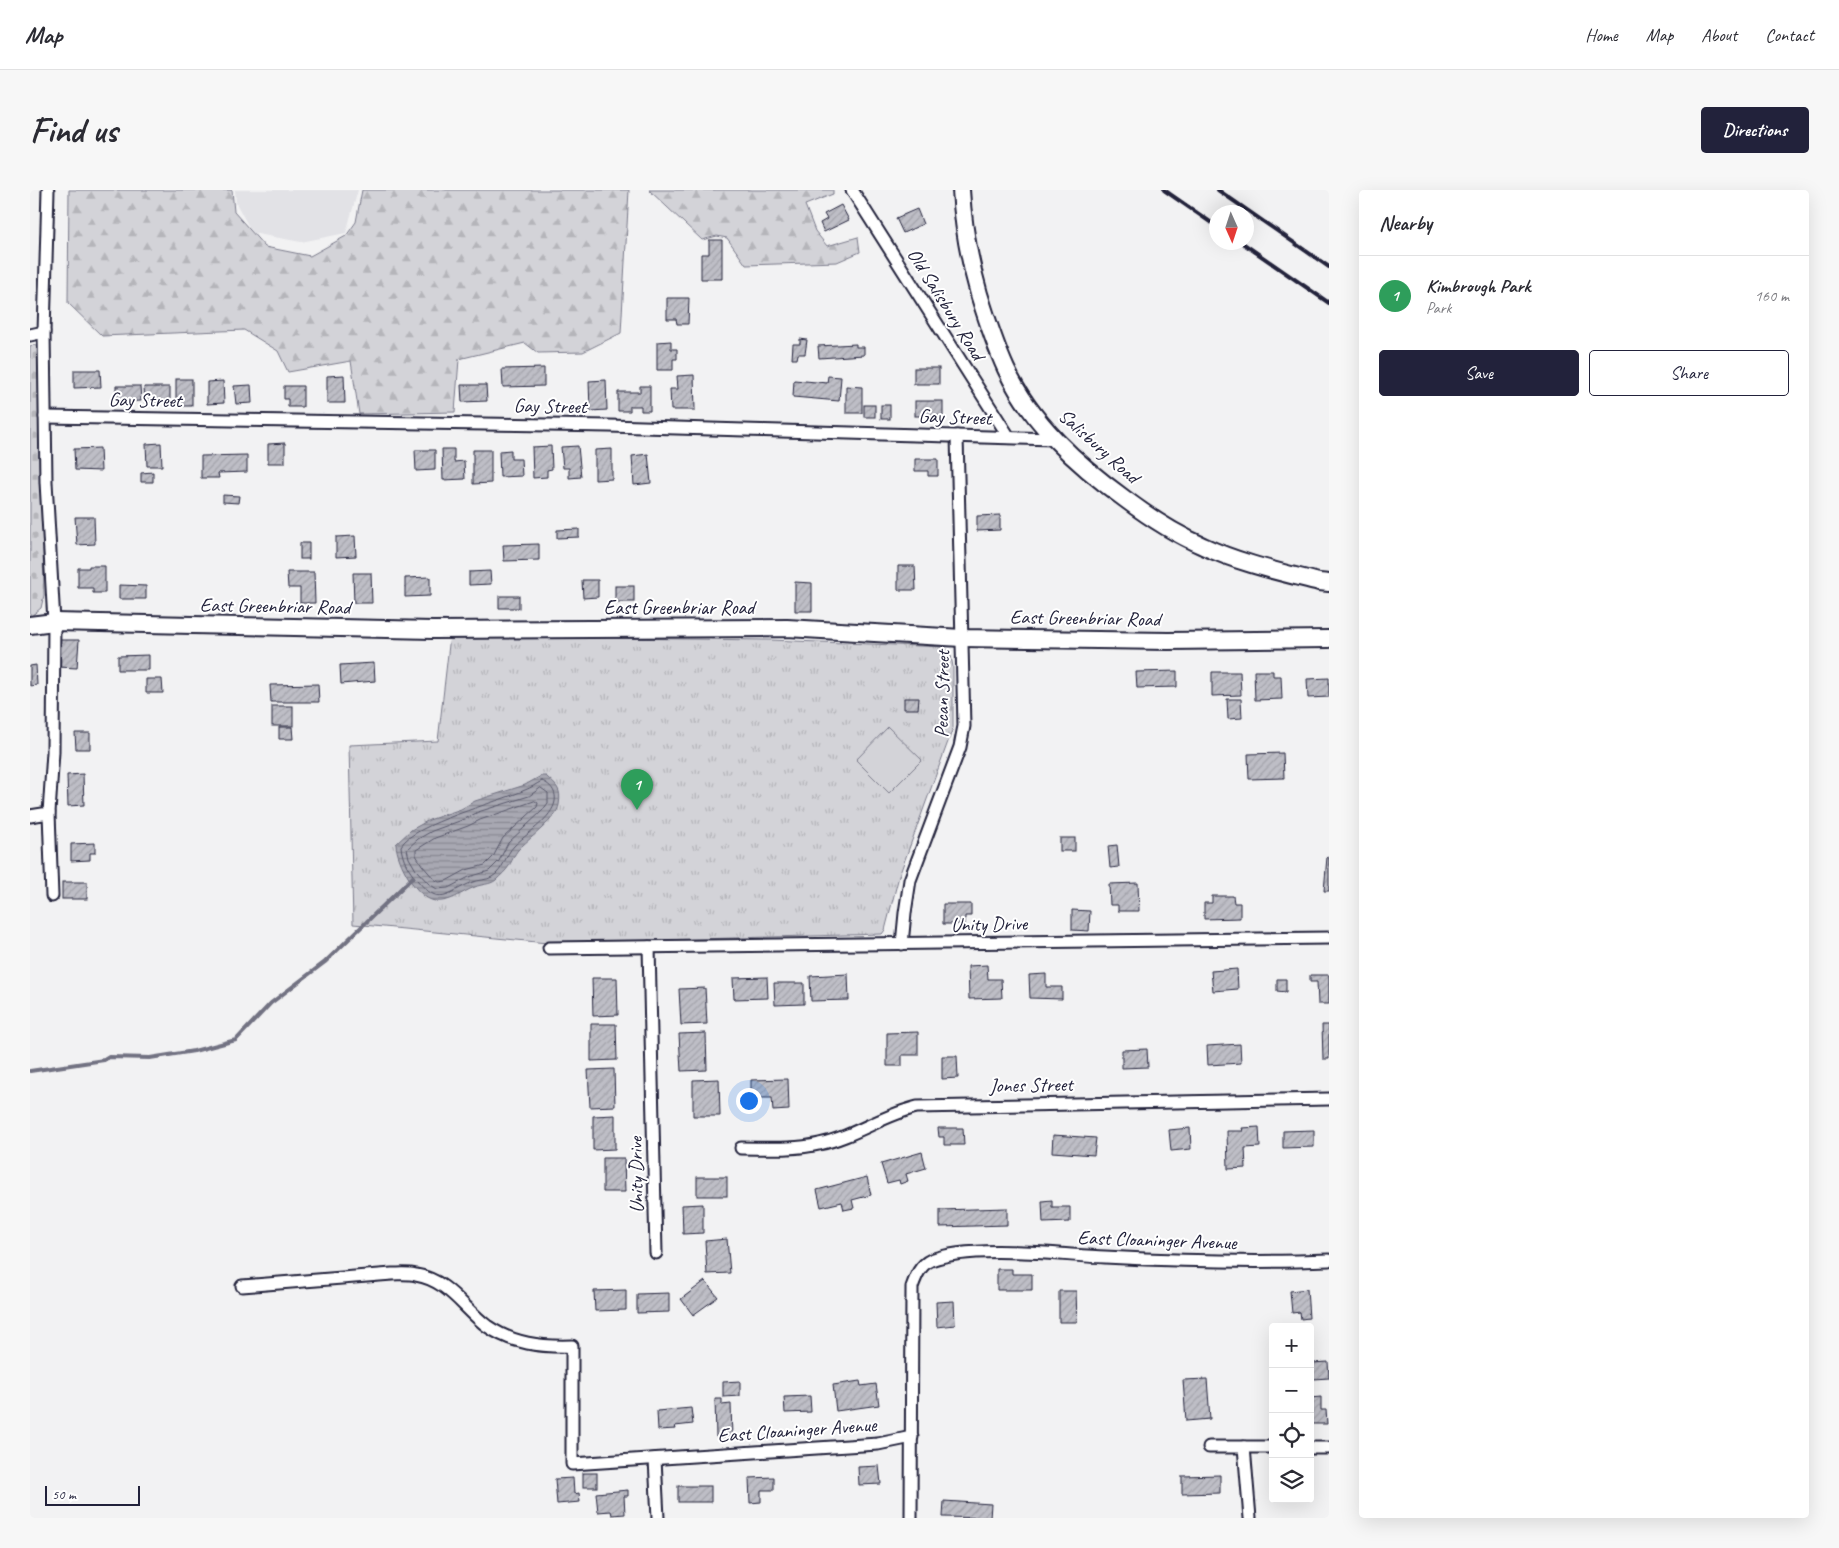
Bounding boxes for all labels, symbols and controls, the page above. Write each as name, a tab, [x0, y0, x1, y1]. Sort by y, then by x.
text: Map	[25, 20, 62, 50]
text: Home	[1585, 24, 1618, 46]
text: Map	[1646, 24, 1673, 46]
text: About	[1701, 24, 1737, 46]
text: Contact	[1765, 24, 1814, 46]
button: Directions	[1701, 107, 1809, 153]
text: Find us	[30, 108, 117, 153]
north arrow	[1209, 205, 1254, 250]
text: Nearby	[1379, 210, 1432, 236]
street label: Old Salisbury Road	[902, 244, 992, 367]
text: Kimbrough Park	[1426, 274, 1530, 298]
text: 1	[1391, 286, 1399, 306]
text: 160 m	[1755, 286, 1789, 306]
text: Park	[1426, 298, 1451, 318]
button: Save	[1379, 350, 1579, 396]
button: Share	[1589, 350, 1789, 396]
street label: Gay Street	[108, 387, 184, 413]
street label: Gay Street	[513, 393, 589, 419]
street label: Gay Street	[918, 403, 994, 431]
street label: Salisbury Road	[1053, 403, 1147, 491]
street label: East Greenbriar Road	[200, 592, 354, 620]
street label: East Greenbriar Road	[604, 595, 757, 620]
street label: East Greenbriar Road	[1010, 604, 1164, 632]
street label: Pecan Street	[929, 648, 955, 738]
pin: 1	[621, 769, 653, 810]
street label: Unity Drive	[951, 911, 1029, 937]
street label: Jones Street	[988, 1072, 1075, 1098]
your location	[736, 1088, 762, 1114]
street label: Unity Drive	[623, 1135, 649, 1213]
street label: East Cloaninger Avenue	[1077, 1225, 1238, 1255]
map controls	[1269, 1323, 1314, 1503]
button: +	[1269, 1323, 1314, 1368]
button: −	[1269, 1368, 1314, 1413]
street label: East Cloaninger Avenue	[717, 1412, 879, 1448]
button: locate	[1269, 1413, 1314, 1458]
button: layers	[1269, 1458, 1314, 1503]
scale bar	[45, 1483, 140, 1506]
text: 50 m	[52, 1486, 76, 1503]

